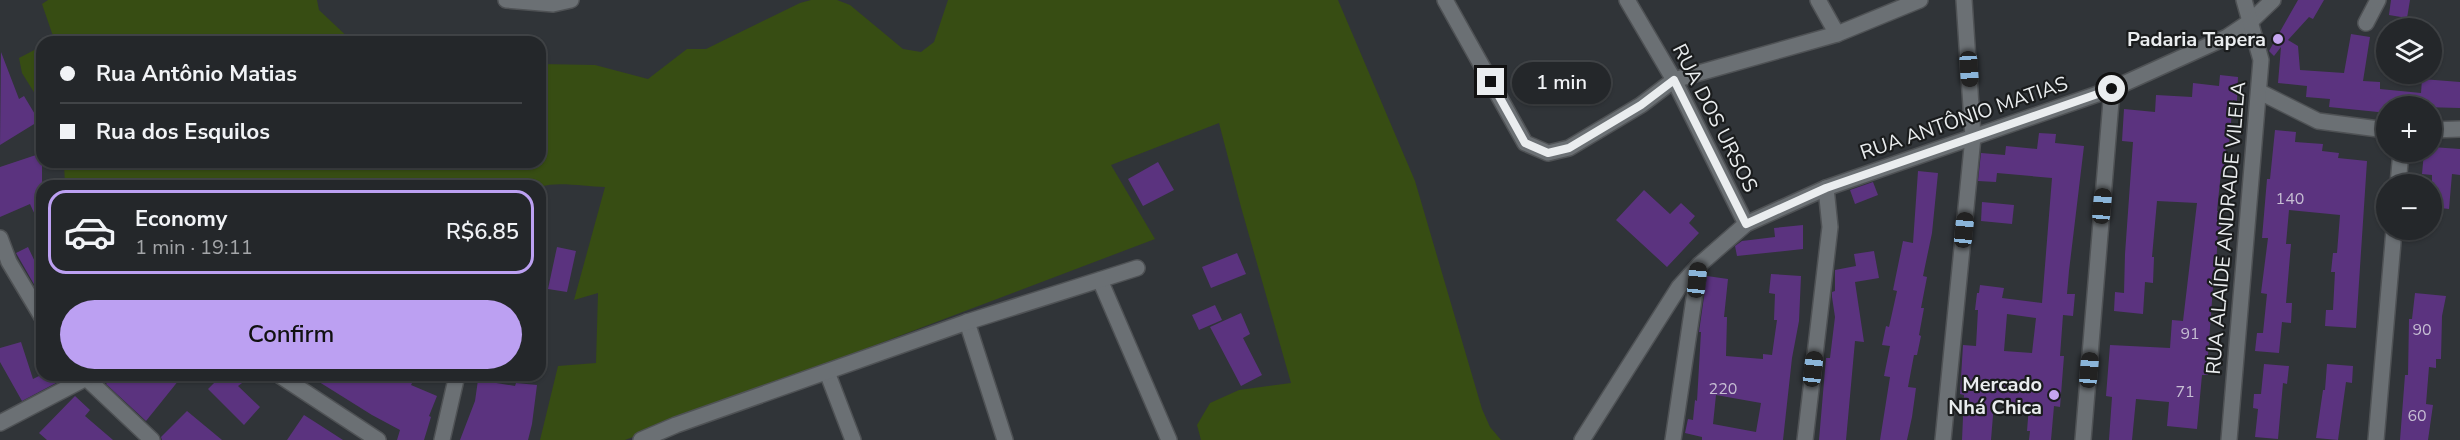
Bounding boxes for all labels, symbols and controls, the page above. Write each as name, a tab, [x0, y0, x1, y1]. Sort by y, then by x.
map controls	[2376, 18, 2442, 240]
button: layers	[2376, 18, 2442, 84]
place label: Padaria Tapera	[2127, 26, 2266, 53]
marker: Padaria Tapera	[2271, 32, 2285, 46]
street label: RUA DOS URSOS	[1666, 39, 1764, 197]
car	[1959, 50, 1979, 88]
text: Rua Antônio Matias	[96, 59, 297, 89]
callout: 1 min	[1512, 61, 1611, 103]
route end	[1477, 68, 1504, 95]
text: 1 min	[1536, 69, 1587, 96]
street label: RUA ANTÔNIO MATIAS	[1857, 70, 2071, 166]
route start	[2098, 75, 2125, 102]
street label: RUA ALAÍDE ANDRADE VILELA	[2200, 80, 2252, 376]
button: +	[2376, 96, 2442, 162]
text: Rua dos Esquilos	[96, 117, 270, 147]
button: −	[2376, 174, 2442, 240]
car	[2091, 187, 2113, 225]
house number: 140	[2276, 188, 2304, 210]
text: Economy	[135, 204, 227, 234]
icon: car	[63, 205, 117, 259]
car	[1953, 211, 1975, 249]
text: R$6.85	[446, 217, 519, 247]
text: 1 min · 19:11	[135, 234, 253, 261]
car	[1686, 261, 1708, 299]
button: Confirm	[60, 300, 522, 369]
house number: 90	[2412, 319, 2432, 341]
house number: 91	[2180, 323, 2200, 345]
car	[1802, 350, 1824, 388]
car	[2078, 351, 2100, 389]
place label: Mercado Nhá Chica	[1948, 371, 2042, 421]
house number: 220	[1709, 378, 1737, 400]
house number: 71	[2175, 381, 2195, 403]
marker: Mercado Nhá Chica	[2047, 388, 2061, 402]
house number: 60	[2407, 405, 2427, 427]

